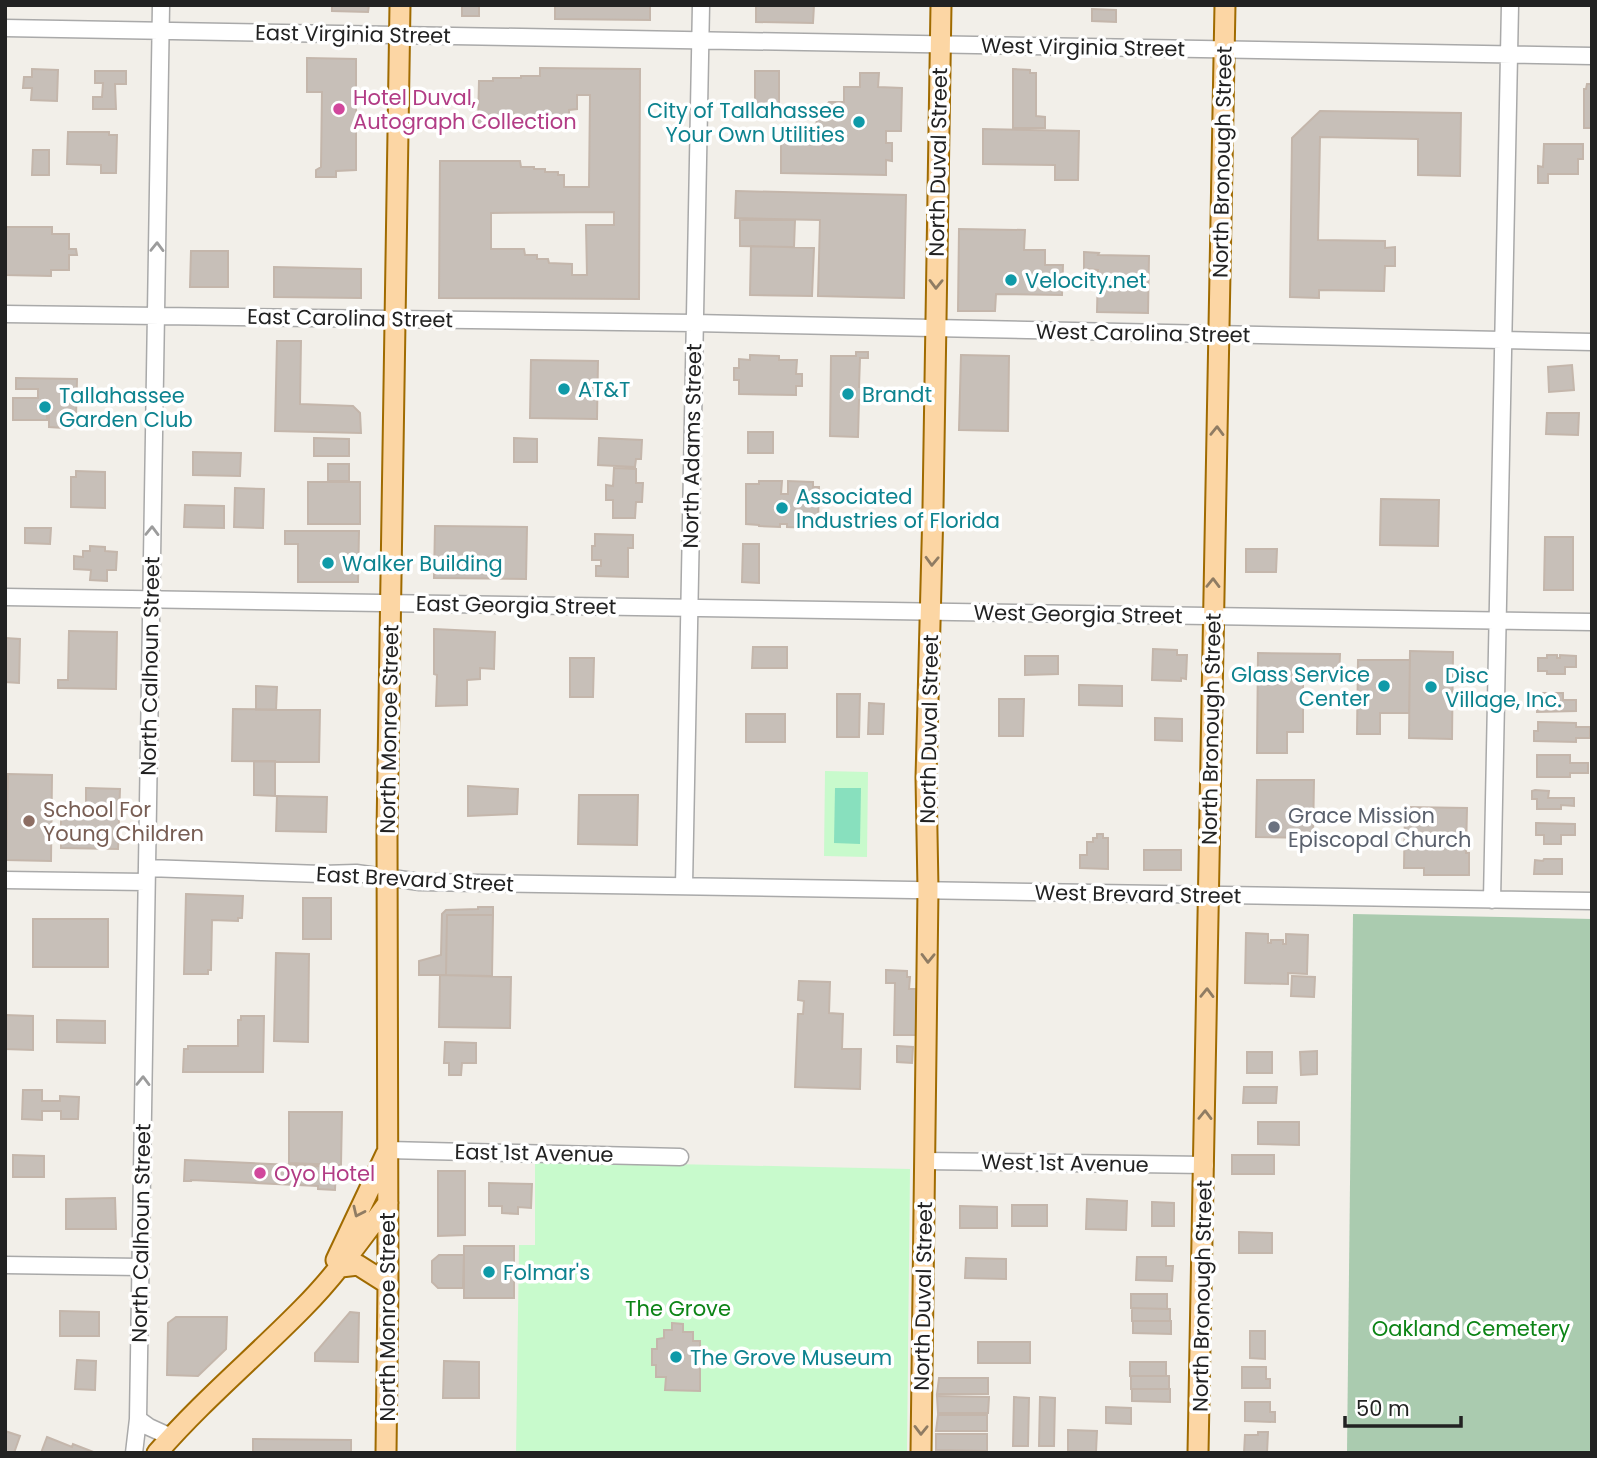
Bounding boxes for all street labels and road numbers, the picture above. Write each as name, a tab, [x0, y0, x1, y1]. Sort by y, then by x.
street label: East Virginia Street	[255, 18, 451, 50]
street label: West Virginia Street	[981, 31, 1185, 63]
street label: North Bronough Street	[1205, 46, 1239, 278]
street label: North Duval Street	[922, 67, 954, 257]
street label: East Carolina Street	[247, 302, 453, 334]
street label: West Carolina Street	[1036, 317, 1250, 349]
street label: North Adams Street	[676, 343, 708, 549]
street label: North Calhoun Street	[134, 556, 166, 776]
street label: East Georgia Street	[416, 589, 616, 621]
street label: West Georgia Street	[973, 598, 1183, 630]
street label: North Bronough Street	[1194, 613, 1228, 845]
street label: North Monroe Street	[373, 624, 405, 834]
street label: North Duval Street	[913, 634, 945, 824]
street label: East Brevard Street	[315, 859, 515, 899]
street label: West Brevard Street	[1034, 878, 1242, 910]
street label: North Calhoun Street	[125, 1123, 157, 1343]
street label: East 1st Avenue	[454, 1137, 614, 1169]
street label: West 1st Avenue	[981, 1147, 1149, 1179]
street label: North Bronough Street	[1185, 1180, 1219, 1412]
street label: North Duval Street	[907, 1201, 939, 1391]
street label: North Monroe Street	[373, 1212, 402, 1422]

